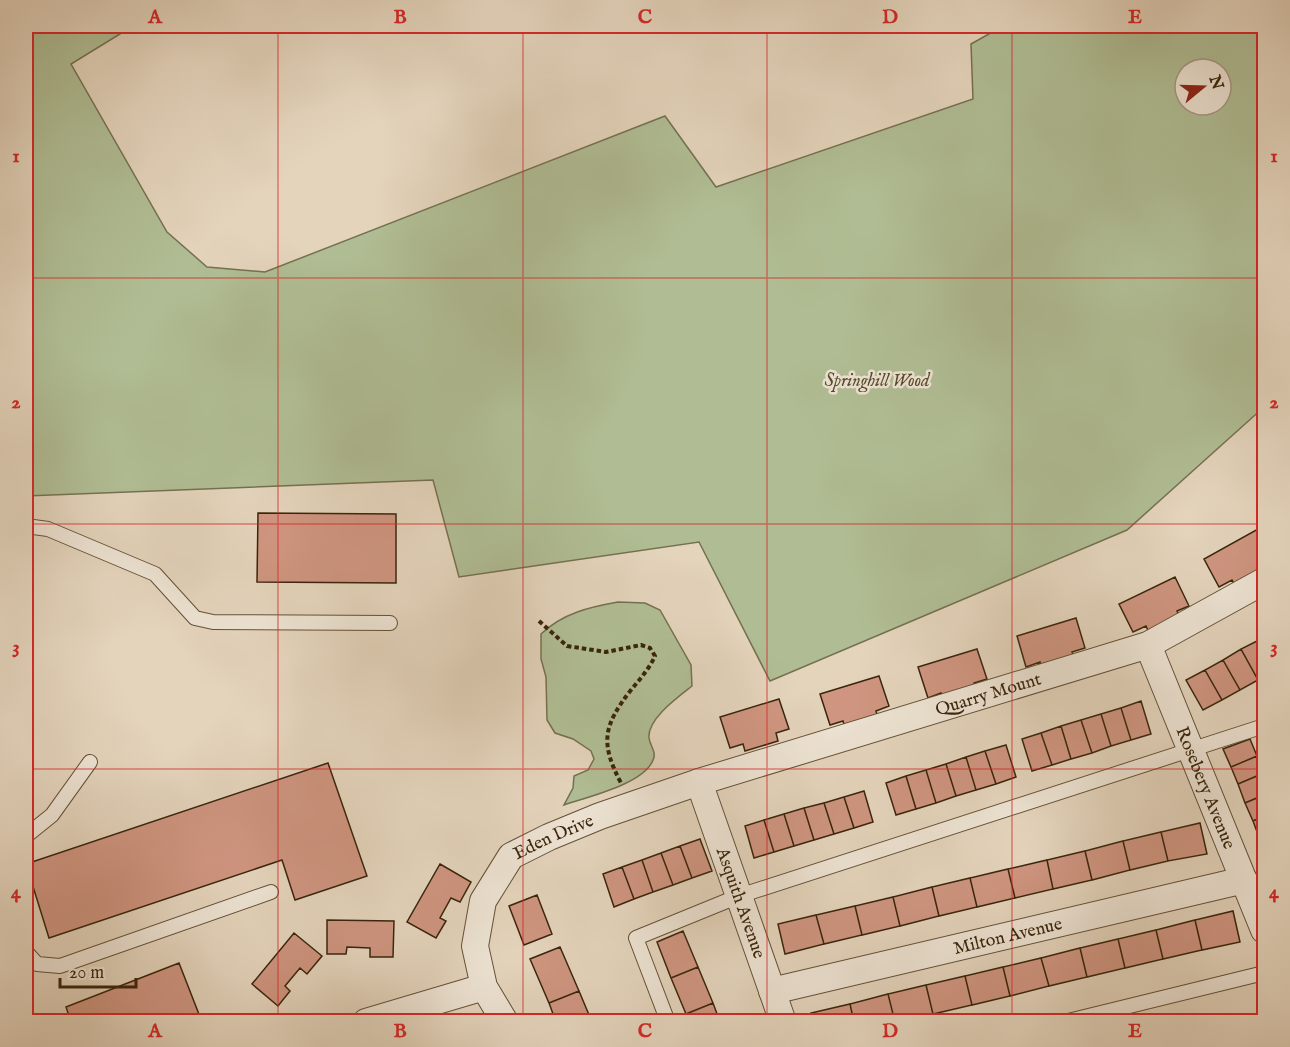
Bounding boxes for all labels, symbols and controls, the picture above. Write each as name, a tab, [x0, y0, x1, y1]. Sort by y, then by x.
text: A	[147, 5, 163, 30]
text: B	[393, 5, 407, 30]
text: C	[638, 5, 652, 30]
text: D	[882, 5, 898, 30]
text: E	[1128, 5, 1142, 30]
north arrow	[1173, 57, 1233, 117]
text: N	[1203, 72, 1227, 93]
text: 1	[12, 144, 20, 169]
text: 1	[1270, 144, 1278, 169]
park label: Springhill Wood	[824, 370, 931, 393]
text: 2	[11, 390, 21, 415]
text: 2	[1269, 390, 1279, 415]
text: 3	[12, 635, 20, 660]
text: 3	[1270, 635, 1278, 660]
street label: Quarry Mount	[933, 668, 1044, 722]
street label: Rosebery Avenue	[1169, 724, 1240, 853]
street label: Eden Drive	[510, 810, 597, 866]
street label: Asquith Avenue	[709, 844, 770, 962]
text: 4	[11, 880, 22, 905]
text: 4	[1269, 880, 1280, 905]
street label: Milton Avenue	[951, 913, 1065, 961]
scale bar	[60, 951, 136, 989]
text: 20 m	[69, 962, 104, 985]
text: A	[147, 1019, 163, 1044]
text: B	[393, 1019, 407, 1044]
text: C	[638, 1019, 652, 1044]
text: D	[882, 1019, 898, 1044]
text: E	[1128, 1019, 1142, 1044]

